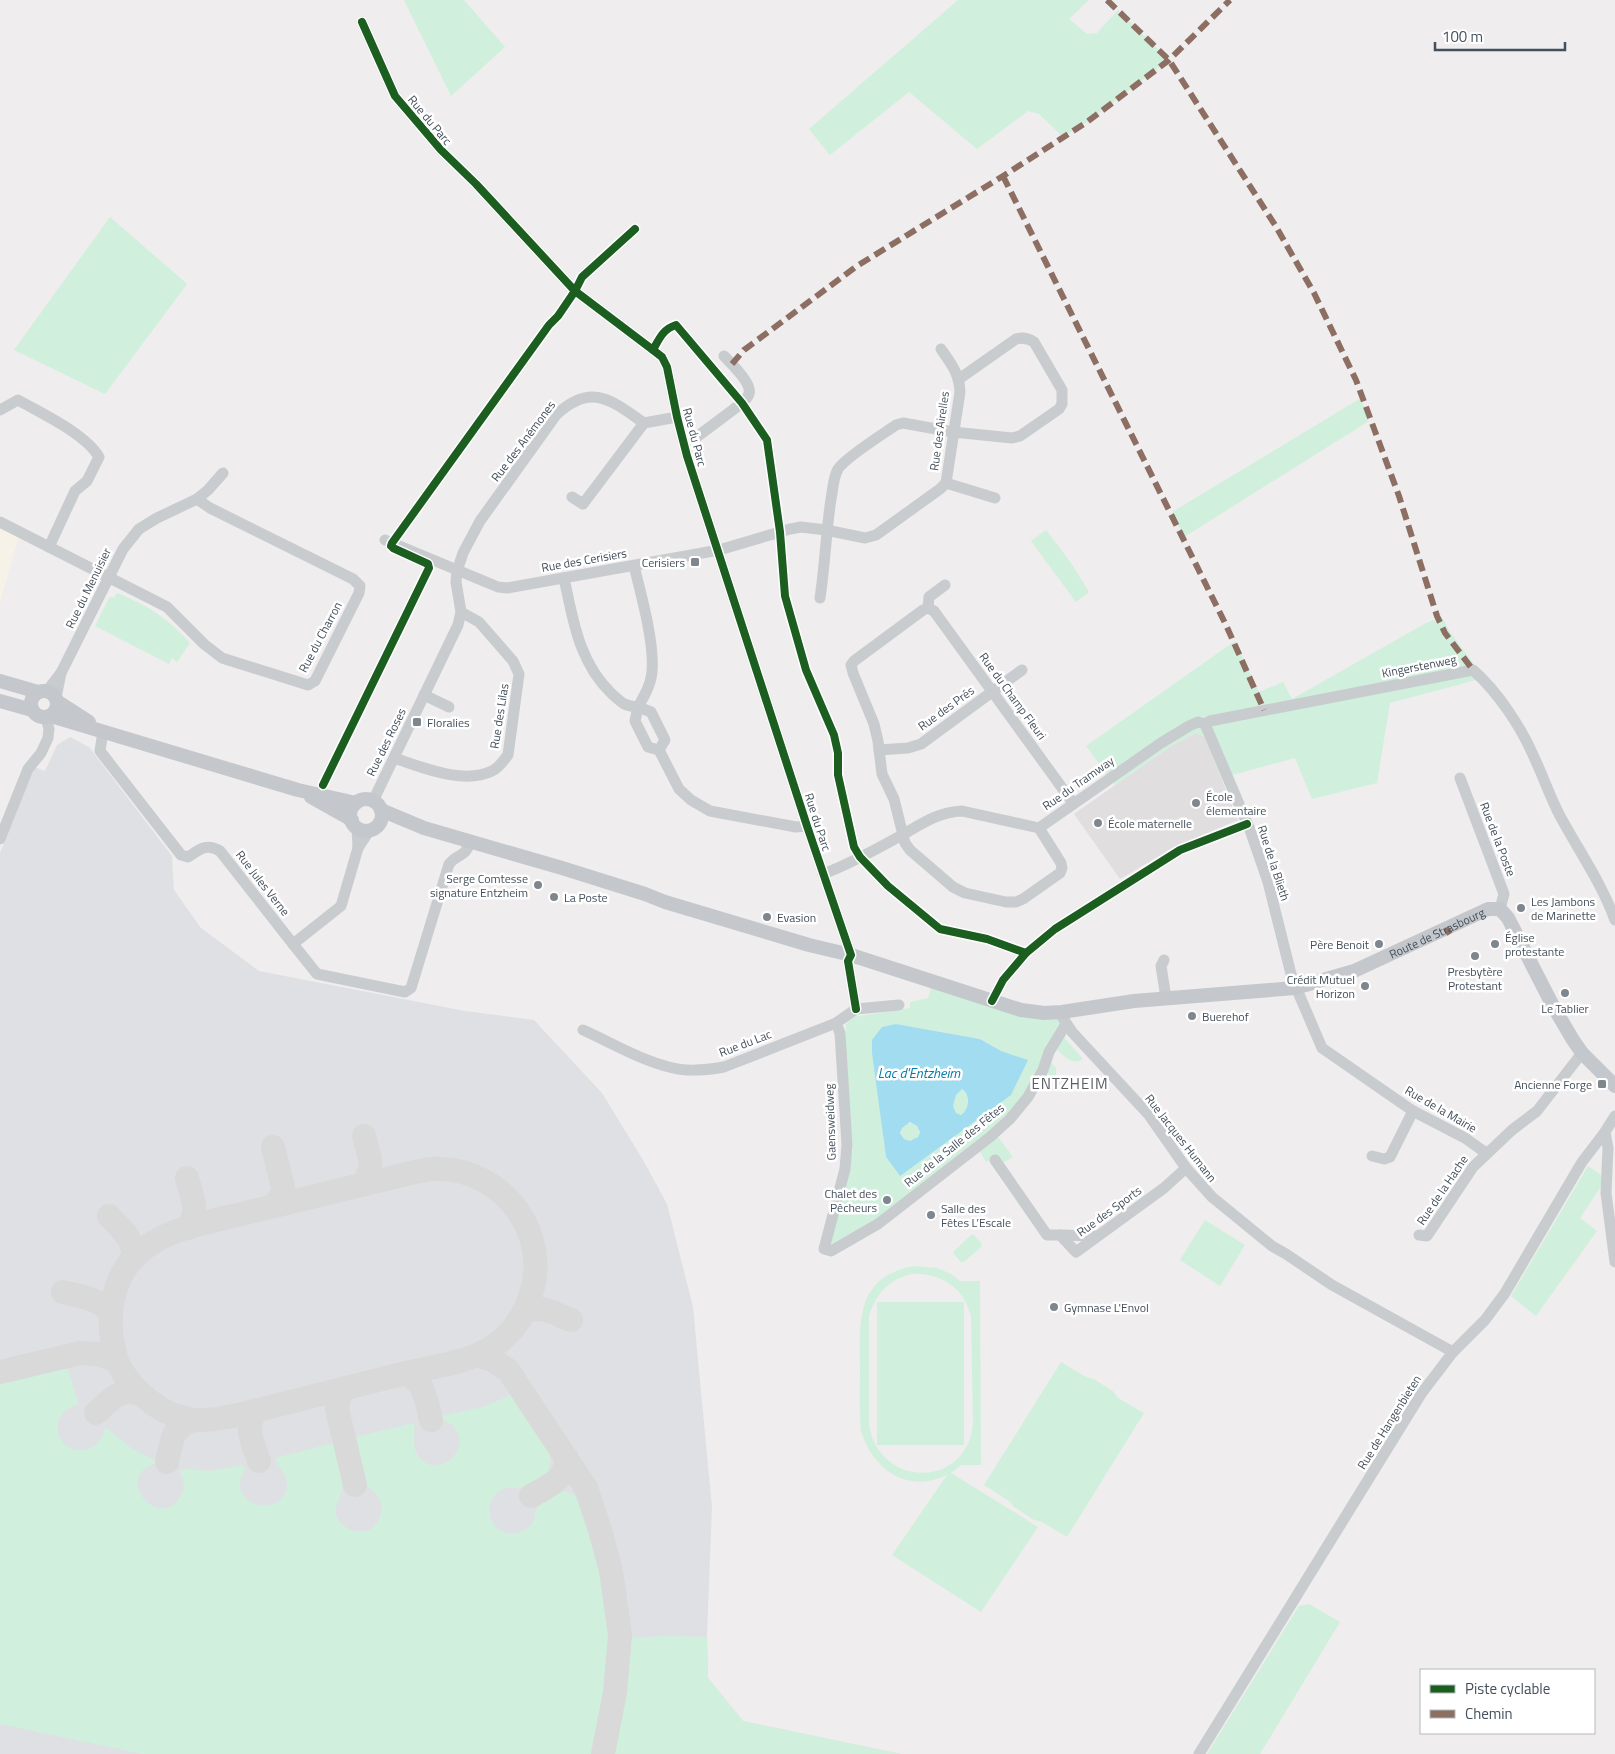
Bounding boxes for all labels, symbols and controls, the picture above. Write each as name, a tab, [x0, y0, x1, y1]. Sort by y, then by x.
scale bar	[1435, 20, 1565, 52]
text: 100 m	[1442, 25, 1483, 48]
street label: Rue du Parc	[403, 91, 457, 149]
street label: Rue des Airelles	[924, 390, 954, 472]
street label: Rue des Anémones	[486, 396, 560, 486]
street label: Rue du Parc	[678, 406, 712, 468]
street label: Rue des Cerisiers	[540, 543, 629, 577]
street label: Rue du Menuisier	[60, 544, 116, 632]
place label: Cerisiers	[642, 553, 685, 572]
marker: Cerisiers	[689, 556, 701, 568]
street label: Rue du Charron	[293, 598, 347, 676]
street label: Rue du Champ Fleuri	[975, 648, 1051, 744]
street label: Kingerstenweg	[1380, 649, 1458, 683]
street label: Rue des Prés	[914, 681, 979, 735]
street label: Rue des Lilas	[484, 682, 514, 750]
street label: Rue des Roses	[361, 704, 411, 779]
place label: Floralies	[427, 713, 470, 732]
marker: Floralies	[411, 716, 423, 728]
street label: Rue du Tramway	[1038, 751, 1118, 815]
place label: École élementaire	[1206, 787, 1266, 820]
street label: Rue du Parc	[800, 790, 836, 854]
marker: École élementaire	[1190, 797, 1202, 809]
street label: Rue de la Poste	[1475, 799, 1521, 879]
place label: École maternelle	[1108, 814, 1192, 833]
marker: École maternelle	[1092, 817, 1104, 829]
street label: Rue de la Blieth	[1253, 823, 1295, 903]
street label: Rue Jules Verne	[231, 846, 295, 920]
place label: Serge Comtesse signature Entzheim	[430, 869, 528, 902]
marker: Serge Comtesse signature Entzheim	[532, 879, 544, 891]
place label: La Poste	[564, 888, 608, 907]
marker: La Poste	[548, 891, 560, 903]
place label: Les Jambons de Marinette	[1531, 892, 1596, 925]
street label: Route de Strasbourg	[1386, 902, 1488, 963]
marker: Les Jambons de Marinette	[1515, 902, 1527, 914]
place label: Evasion	[777, 908, 816, 927]
marker: Evasion	[761, 911, 773, 923]
place label: Église protestante	[1505, 928, 1564, 961]
place label: Père Benoit	[1310, 935, 1370, 954]
marker: Père Benoit	[1373, 938, 1385, 950]
marker: Église protestante	[1489, 938, 1501, 950]
marker: Presbytère Protestant	[1469, 950, 1481, 962]
place label: Presbytère Protestant	[1447, 962, 1503, 995]
place label: Crédit Mutuel Horizon	[1287, 970, 1355, 1003]
marker: Crédit Mutuel Horizon	[1359, 980, 1371, 992]
marker: Le Tablier	[1559, 987, 1571, 999]
place label: Le Tablier	[1541, 999, 1589, 1018]
place label: Buerehof	[1202, 1007, 1249, 1026]
marker: Buerehof	[1186, 1010, 1198, 1022]
street label: Rue du Lac	[716, 1024, 774, 1062]
water label: Lac d'Entzheim	[878, 1062, 961, 1083]
district label: ENTZHEIM	[1031, 1072, 1109, 1095]
place label: Ancienne Forge	[1514, 1075, 1592, 1094]
marker: Ancienne Forge	[1596, 1078, 1608, 1090]
street label: Rue de la Mairie	[1401, 1081, 1481, 1137]
street label: Gaensweidweg	[819, 1083, 841, 1161]
street label: Rue Jacques Humann	[1140, 1090, 1222, 1186]
street label: Rue de la Salle des Fêtes	[900, 1098, 1009, 1191]
street label: Rue de la Hache	[1412, 1151, 1472, 1229]
street label: Rue des Sports	[1073, 1181, 1146, 1241]
place label: Chalet des Pêcheurs	[824, 1184, 877, 1217]
marker: Chalet des Pêcheurs	[881, 1194, 893, 1206]
place label: Salle des Fêtes L’Escale	[941, 1199, 1011, 1232]
marker: Salle des Fêtes L’Escale	[925, 1209, 937, 1221]
place label: Gymnase L'Envol	[1064, 1298, 1149, 1317]
marker: Gymnase L'Envol	[1048, 1301, 1060, 1313]
street label: Rue de Hangenbieten	[1352, 1371, 1426, 1473]
legend	[1420, 1669, 1595, 1734]
text: Piste cyclable	[1465, 1677, 1550, 1700]
text: Chemin	[1465, 1702, 1513, 1725]

